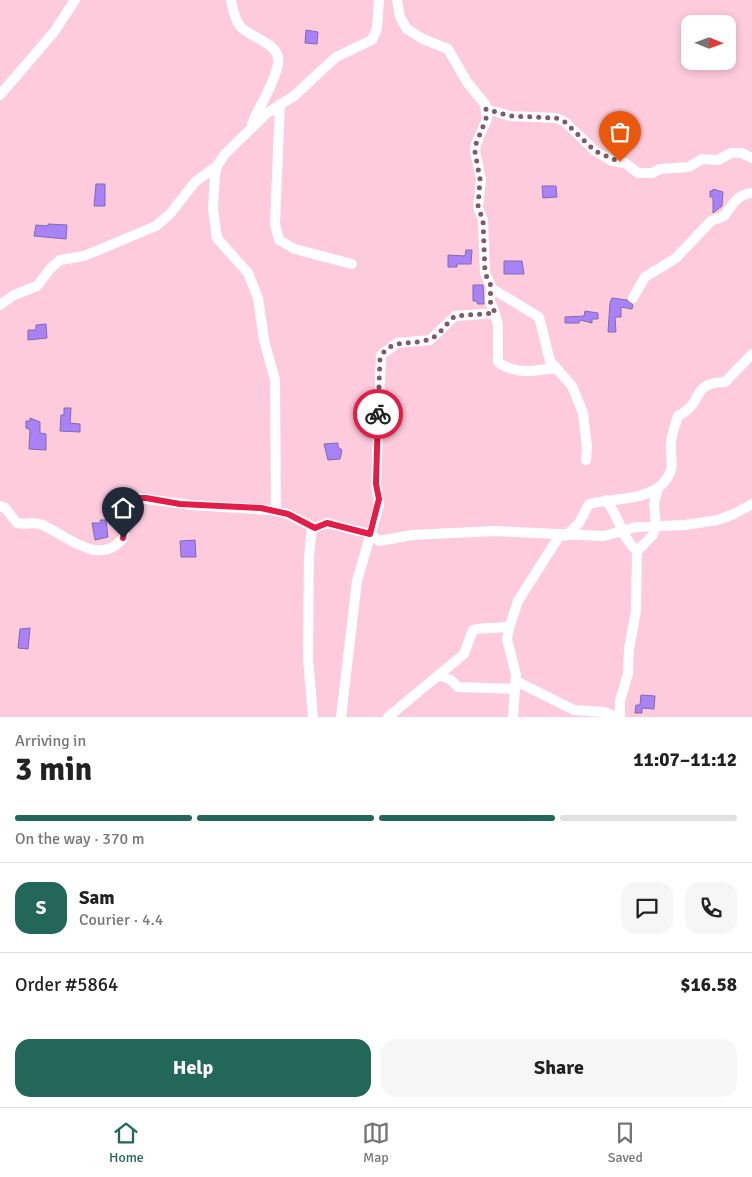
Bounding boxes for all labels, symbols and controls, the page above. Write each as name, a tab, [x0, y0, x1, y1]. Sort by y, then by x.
north arrow	[681, 15, 736, 70]
map controls	[681, 15, 736, 70]
pin	[599, 111, 641, 162]
icon: bag	[606, 118, 634, 146]
courier	[353, 389, 403, 439]
icon: bike	[364, 400, 392, 428]
pin	[102, 487, 144, 538]
icon: home	[109, 494, 137, 522]
text: Arriving in	[15, 731, 86, 751]
text: 11:07–11:12	[633, 748, 737, 772]
text: 3 min	[15, 750, 92, 789]
text: On the way · 370 m	[15, 829, 145, 849]
button: chat	[621, 882, 673, 934]
button: phone	[685, 882, 737, 934]
text: Sam	[79, 886, 115, 910]
text: S	[36, 896, 46, 920]
text: Courier · 4.4	[79, 910, 163, 930]
text: Order #5864	[15, 973, 118, 997]
text: $16.58	[680, 973, 737, 997]
button: Help	[15, 1039, 371, 1097]
button: Share	[381, 1039, 737, 1097]
tab: Home	[109, 1119, 144, 1166]
tab: Map	[362, 1119, 390, 1166]
tab: Saved	[608, 1119, 643, 1166]

